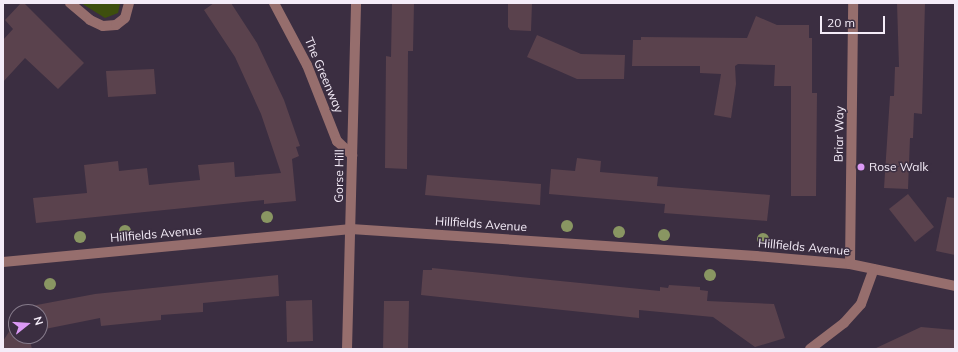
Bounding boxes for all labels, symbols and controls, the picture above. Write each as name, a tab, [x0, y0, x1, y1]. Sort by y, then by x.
scale bar	[822, 8, 887, 34]
text: 20 m	[827, 15, 855, 30]
street label: The Greenway	[302, 35, 346, 115]
street label: Briar Way	[831, 106, 847, 162]
street label: Gorse Hill	[331, 149, 347, 203]
place label: Rose Walk	[869, 160, 929, 174]
marker: Rose Walk	[856, 162, 866, 172]
street label: Hillfields Avenue	[435, 214, 527, 234]
street label: Hillfields Avenue	[109, 223, 203, 245]
street label: Hillfields Avenue	[757, 236, 851, 258]
north arrow	[8, 304, 48, 344]
text: N	[31, 315, 46, 327]

